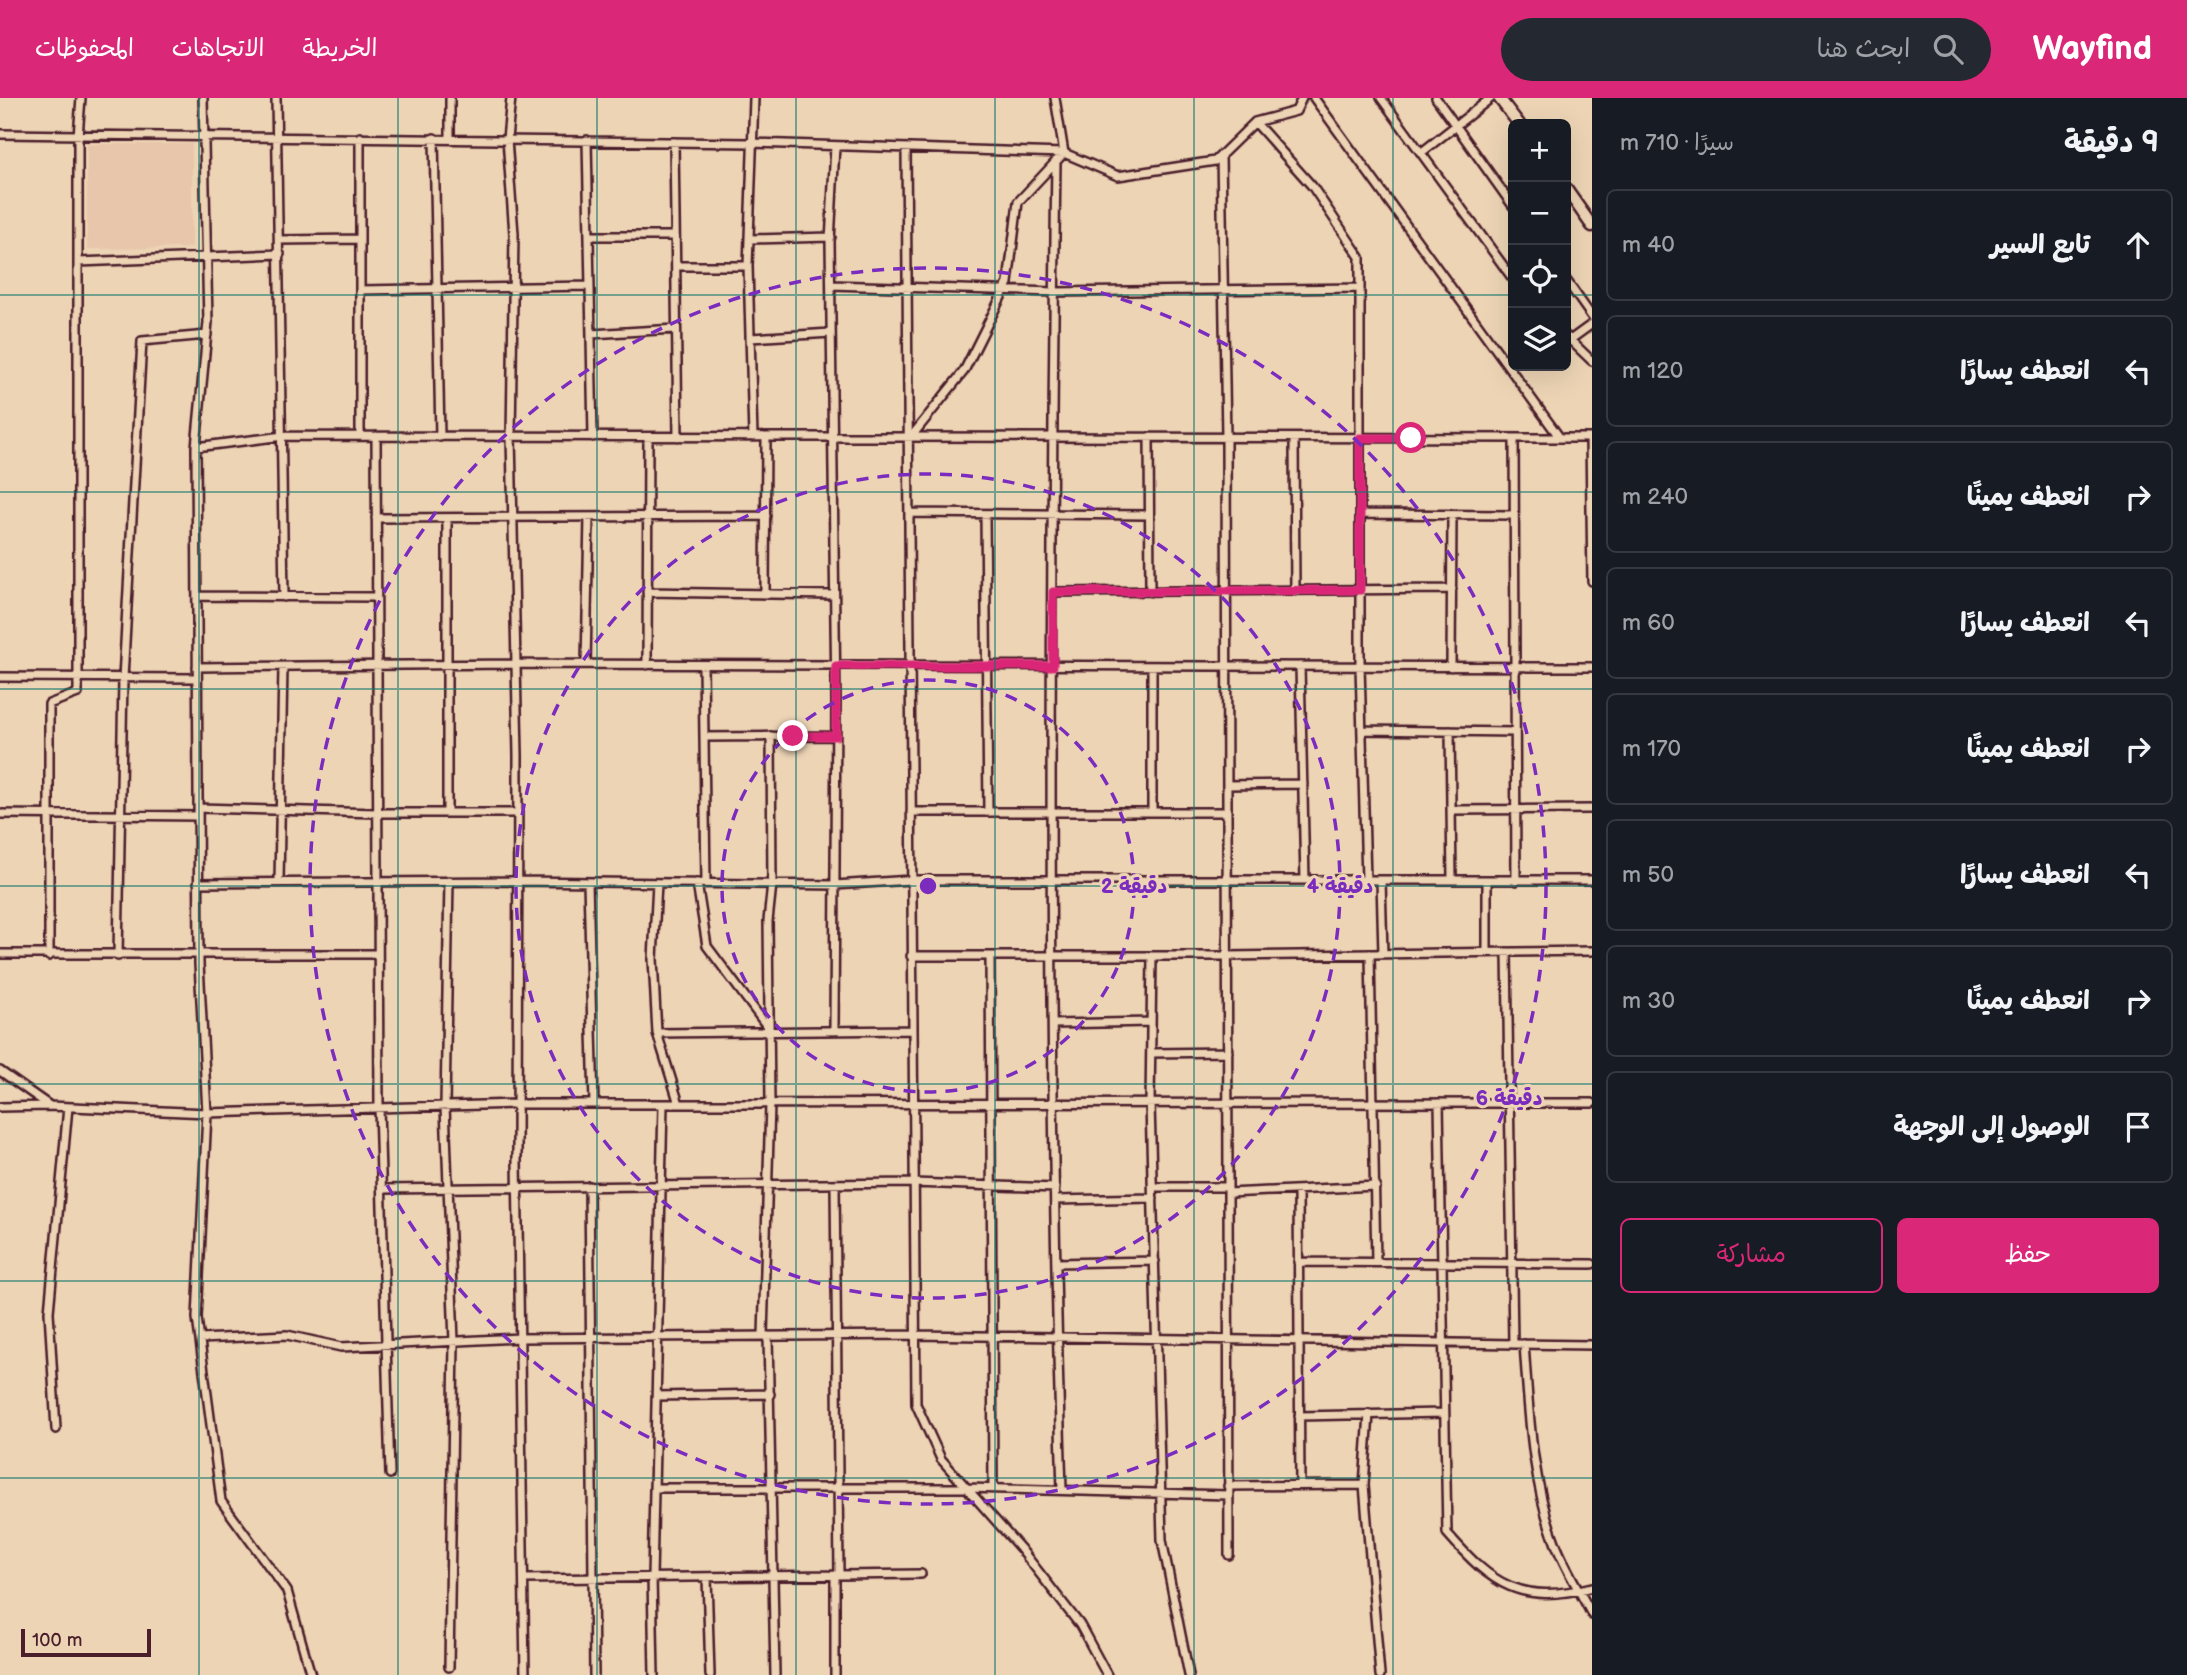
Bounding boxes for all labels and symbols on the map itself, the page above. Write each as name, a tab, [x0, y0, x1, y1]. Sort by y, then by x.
route start	[1395, 422, 1426, 453]
route end	[777, 720, 808, 751]
centre of rings	[916, 874, 940, 898]
text: 2 دقيقة	[1101, 874, 1167, 899]
text: 4 دقيقة	[1307, 874, 1373, 899]
text: 6 دقيقة	[1476, 1086, 1542, 1111]
scale bar	[21, 1626, 150, 1658]

